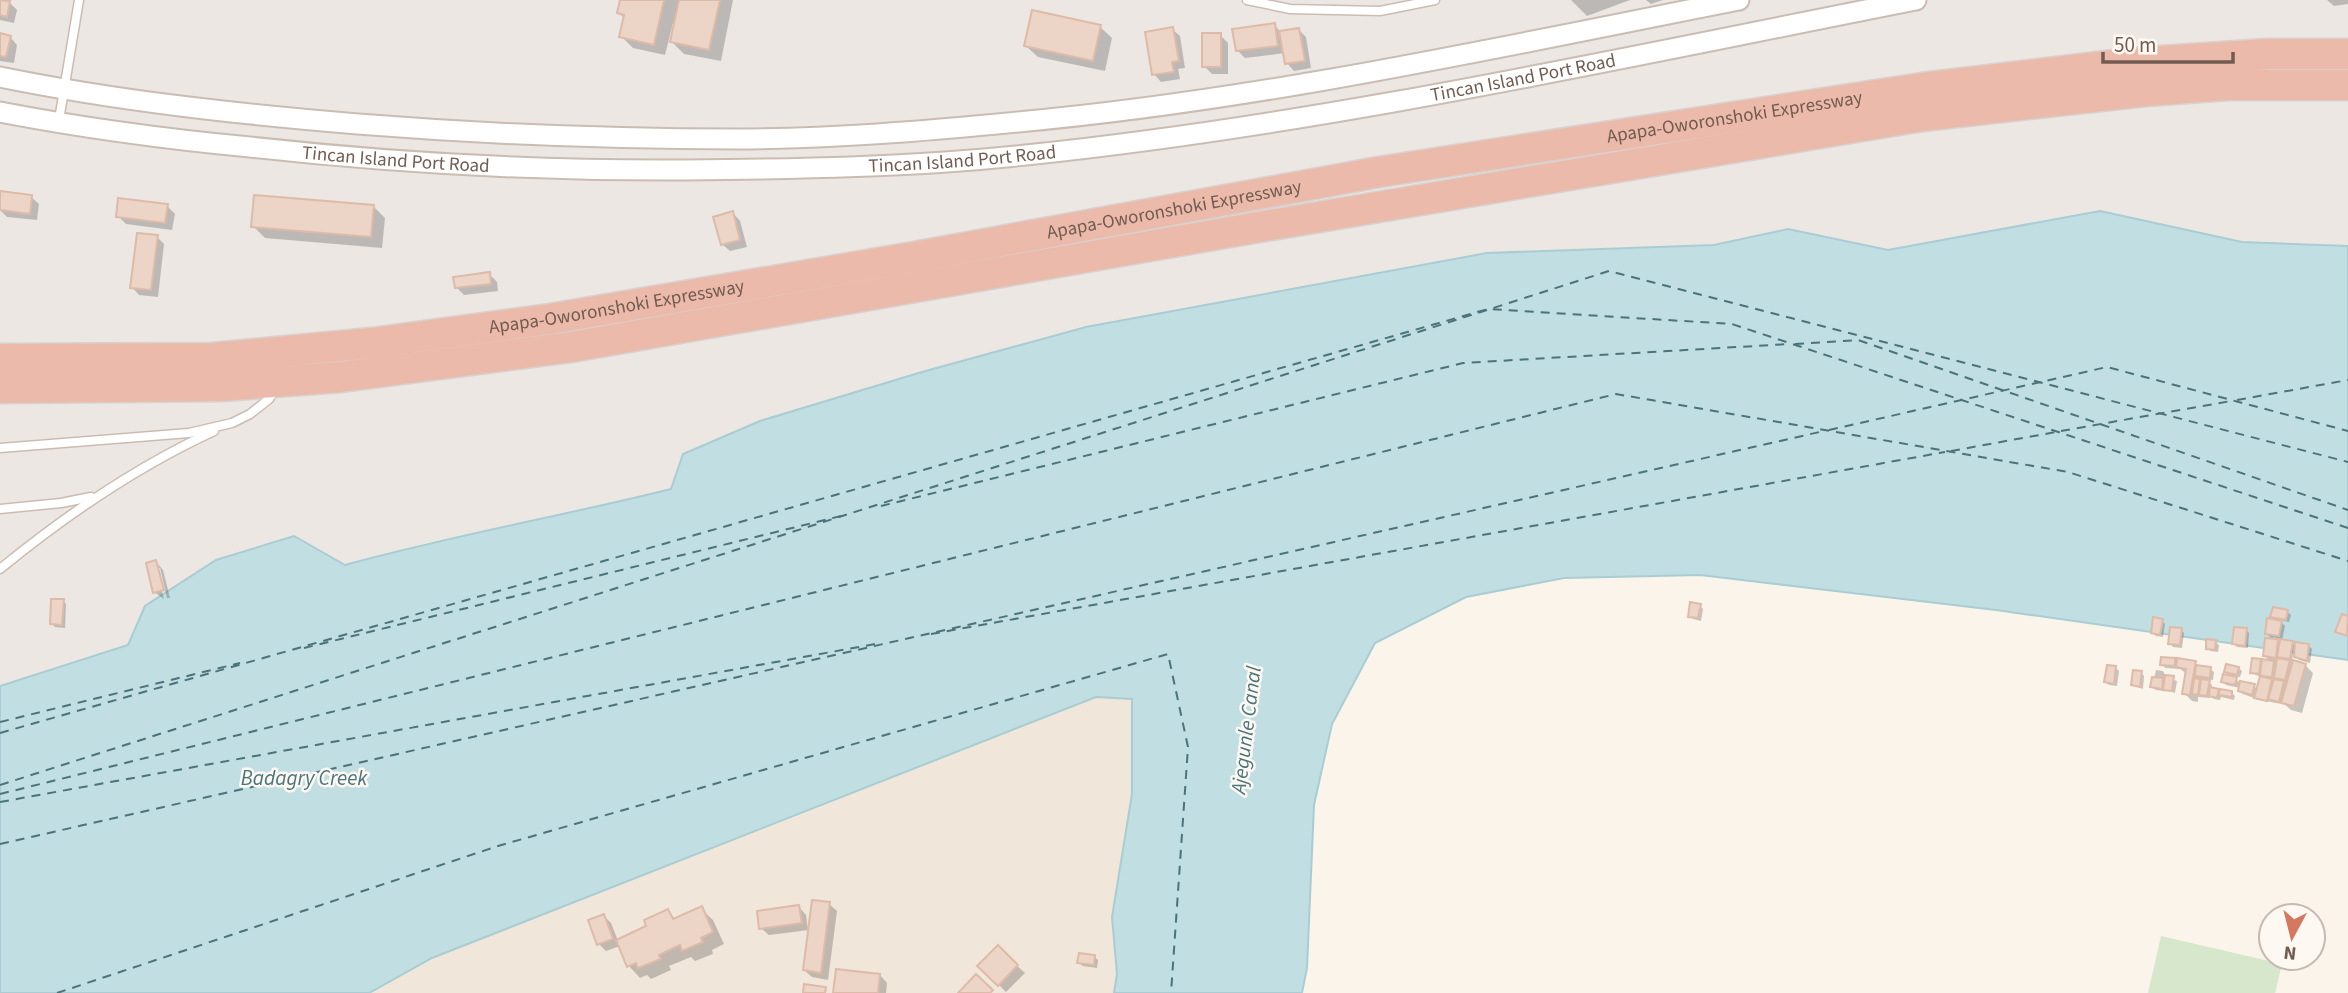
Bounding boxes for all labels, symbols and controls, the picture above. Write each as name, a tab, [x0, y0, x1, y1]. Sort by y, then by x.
scale bar	[2103, 21, 2232, 65]
text: 50 m	[2114, 30, 2156, 60]
street label: Tincan Island Port Road	[1428, 47, 1618, 109]
street label: Apapa-Oworonshoki Expressway	[1605, 84, 1864, 150]
street label: Tincan Island Port Road	[868, 138, 1057, 180]
street label: Tincan Island Port Road	[301, 139, 490, 179]
street label: Apapa-Oworonshoki Expressway	[1045, 173, 1304, 246]
street label: Apapa-Oworonshoki Expressway	[487, 273, 746, 341]
water label: Ajegunle Canal	[1223, 664, 1269, 798]
water label: Badagry Creek	[241, 763, 368, 793]
north arrow	[2257, 902, 2327, 972]
text: N	[2282, 938, 2298, 967]

